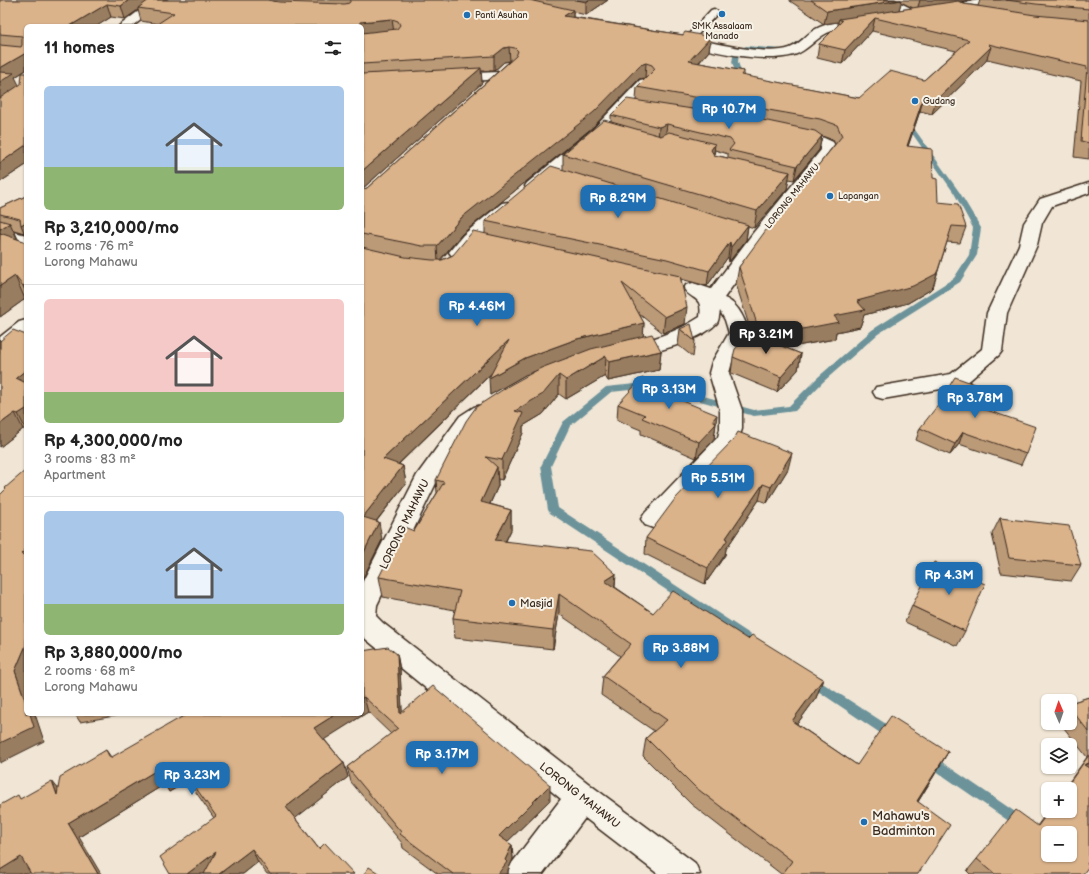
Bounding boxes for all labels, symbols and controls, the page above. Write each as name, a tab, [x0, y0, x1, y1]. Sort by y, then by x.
marker: SMK Assalaam Manado	[717, 9, 727, 19]
marker: Panti Asuhan	[462, 10, 472, 20]
place label: Panti Asuhan	[475, 10, 528, 21]
place label: SMK Assalaam Manado	[692, 21, 752, 42]
icon: filters	[322, 37, 344, 59]
text: 11 homes	[44, 38, 115, 58]
pin: Rp 10.7M	[688, 96, 770, 130]
marker: Gudang	[910, 96, 920, 106]
place label: Gudang	[923, 96, 955, 107]
text: Rp 10.7M	[702, 101, 756, 117]
icon: home	[158, 112, 230, 184]
street label: LORONG MAHAWU	[763, 162, 822, 231]
pin: Rp 8.29M	[577, 185, 659, 219]
text: Rp 8.29M	[589, 190, 647, 206]
marker: Lapangan	[825, 191, 835, 201]
place label: Lapangan	[838, 191, 879, 202]
text: Rp 3,210,000/mo	[44, 218, 179, 238]
text: 2 rooms · 76 m²	[44, 238, 134, 254]
text: Lorong Mahawu	[44, 254, 138, 270]
pin: Rp 4.46M	[436, 293, 518, 327]
text: Rp 4.46M	[448, 298, 506, 314]
pin: Rp 3.21M	[725, 321, 807, 355]
icon: home	[158, 325, 230, 397]
text: Rp 3.21M	[739, 326, 793, 342]
pin: Rp 3.13M	[628, 376, 710, 410]
text: Rp 3.13M	[642, 381, 696, 397]
pin: Rp 3.78M	[934, 385, 1016, 419]
text: Rp 3.78M	[947, 390, 1003, 406]
text: Rp 4,300,000/mo	[44, 431, 183, 451]
text: 3 rooms · 83 m²	[44, 451, 136, 467]
pin: Rp 5.51M	[677, 465, 759, 499]
text: Apartment	[44, 467, 105, 483]
text: Rp 5.51M	[691, 470, 745, 486]
street label: LORONG MAHAWU	[377, 477, 432, 571]
icon: home	[158, 537, 230, 609]
pin: Rp 4.3M	[912, 562, 986, 596]
text: Rp 4.3M	[924, 567, 974, 583]
place label: Masjid	[520, 597, 553, 610]
marker: Masjid	[507, 598, 517, 608]
pin: Rp 3.88M	[640, 635, 722, 669]
text: Rp 3.88M	[652, 640, 710, 656]
text: Rp 3,880,000/mo	[44, 643, 182, 663]
text: 2 rooms · 68 m²	[44, 663, 135, 679]
text: Lorong Mahawu	[44, 679, 138, 695]
north arrow	[1041, 694, 1077, 730]
map controls	[1041, 694, 1077, 862]
button: layers	[1041, 738, 1077, 774]
pin: Rp 3.17M	[401, 741, 483, 775]
text: Rp 3.17M	[415, 746, 469, 762]
street label: LORONG MAHAWU	[537, 760, 622, 831]
pin: Rp 3.23M	[151, 762, 233, 796]
text: Rp 3.23M	[164, 767, 220, 783]
button: +	[1041, 782, 1077, 818]
place label: Mahawu's Badminton	[872, 808, 935, 839]
marker: Mahawu's Badminton	[859, 817, 869, 827]
button: −	[1041, 826, 1077, 862]

